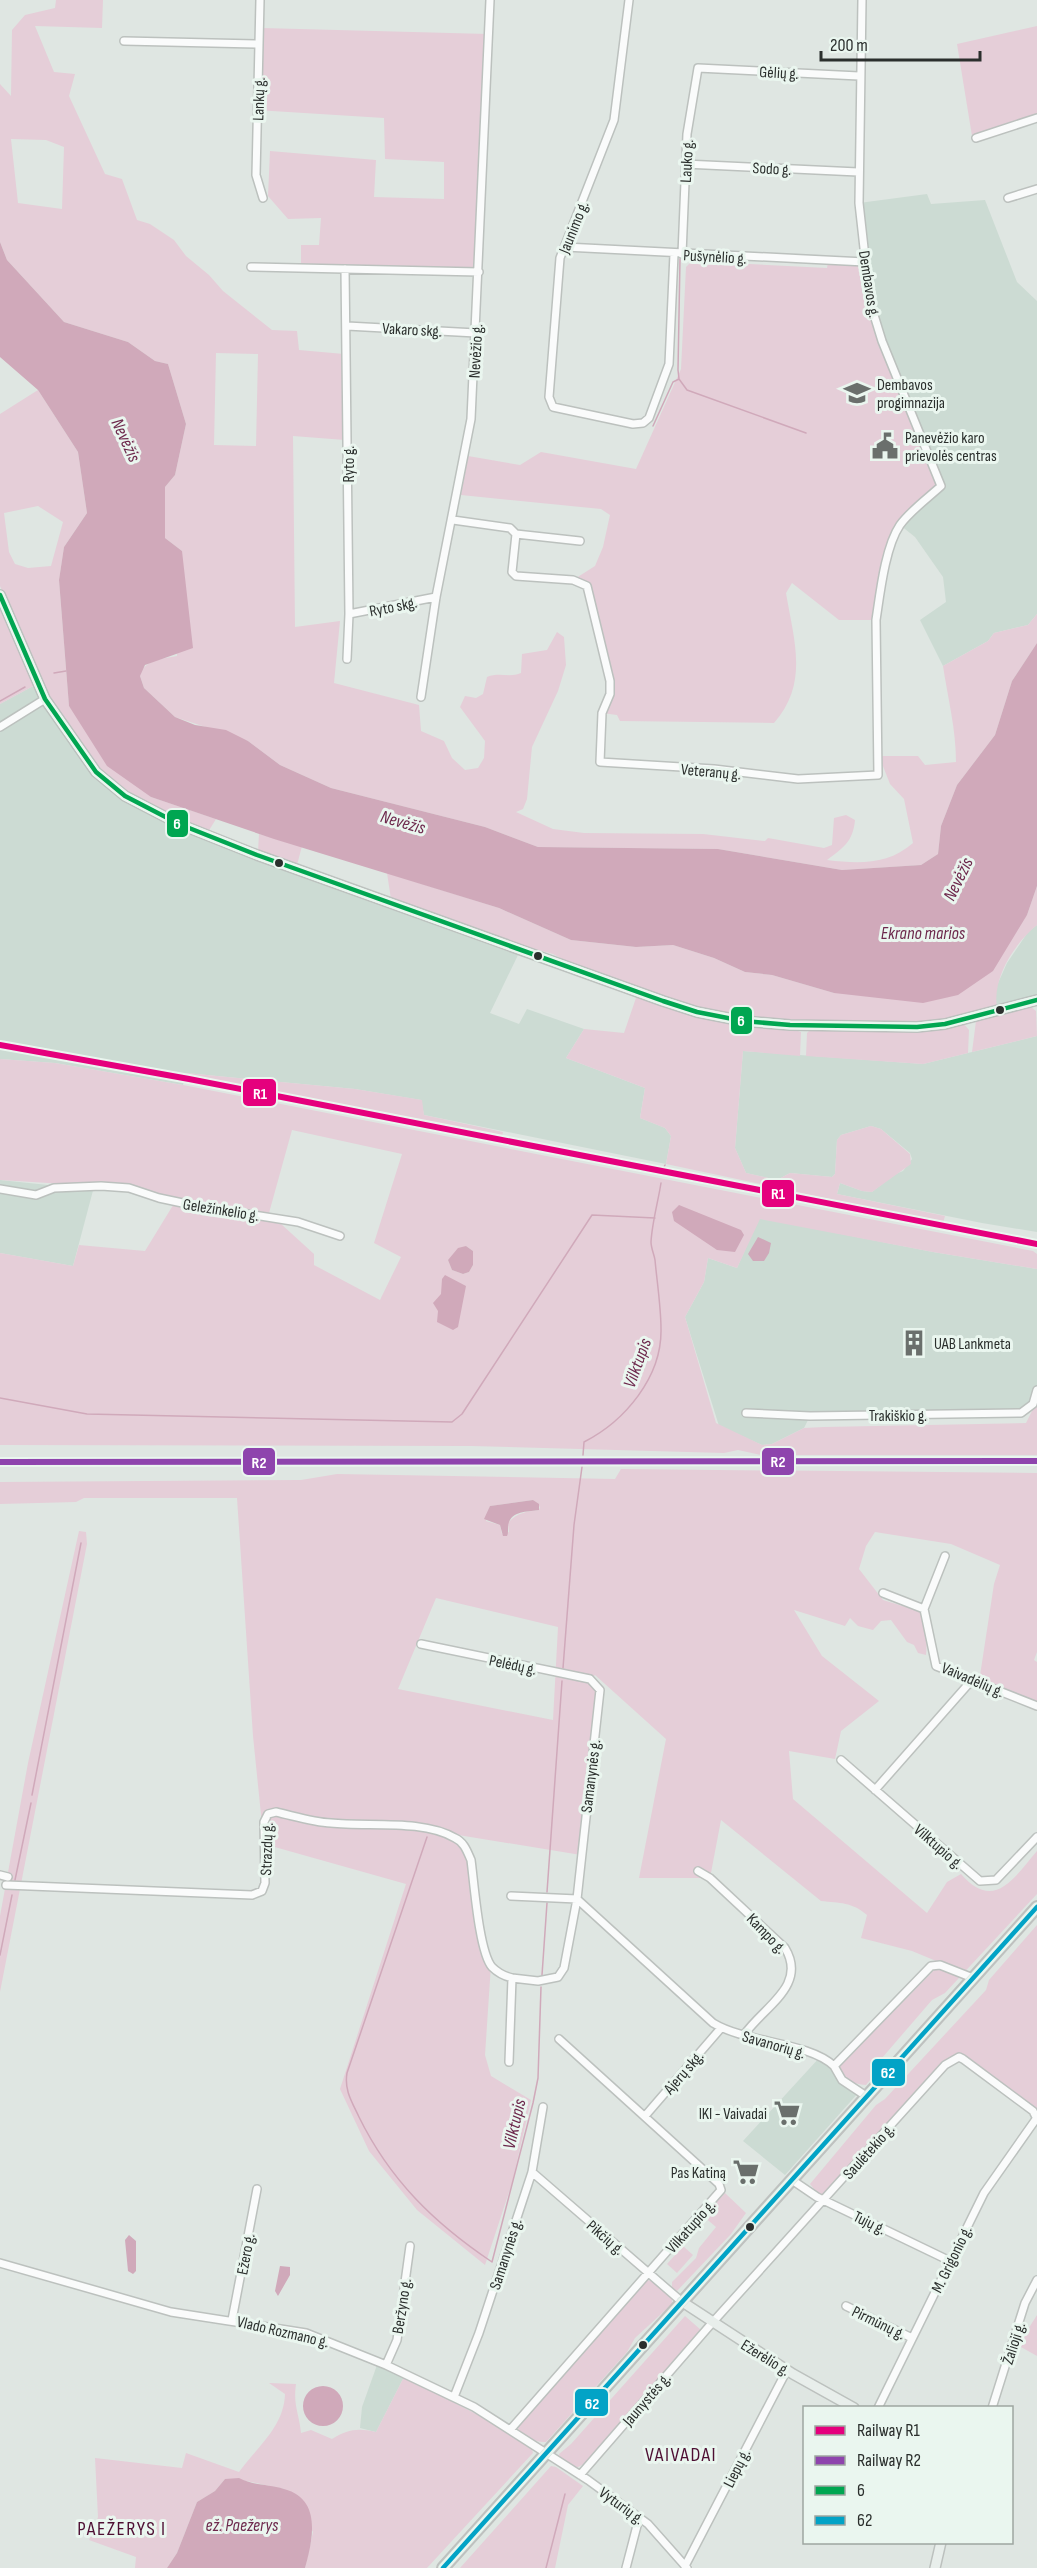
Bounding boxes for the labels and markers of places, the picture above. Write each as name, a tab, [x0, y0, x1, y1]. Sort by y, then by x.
place label: Dembavos progimnazija	[877, 376, 945, 413]
school or university icon: Dembavos progimnazija	[842, 378, 872, 408]
place label: Panevėžio karo prievolės centras	[905, 429, 997, 466]
public building icon: Panevėžio karo prievolės centras	[870, 431, 900, 461]
unlabelled marker	[273, 857, 285, 869]
unlabelled marker	[532, 950, 544, 962]
unlabelled marker	[994, 1004, 1006, 1016]
building icon: UAB Lankmeta	[899, 1328, 929, 1358]
place label: UAB Lankmeta	[934, 1335, 1011, 1354]
supermarket icon: IKI - Vaivadai	[772, 2098, 802, 2128]
place label: IKI - Vaivadai	[699, 2105, 767, 2124]
supermarket icon: Pas Katiną	[731, 2157, 761, 2187]
place label: Pas Katiną	[671, 2164, 726, 2183]
unlabelled marker	[744, 2221, 756, 2233]
unlabelled marker	[637, 2339, 649, 2351]

